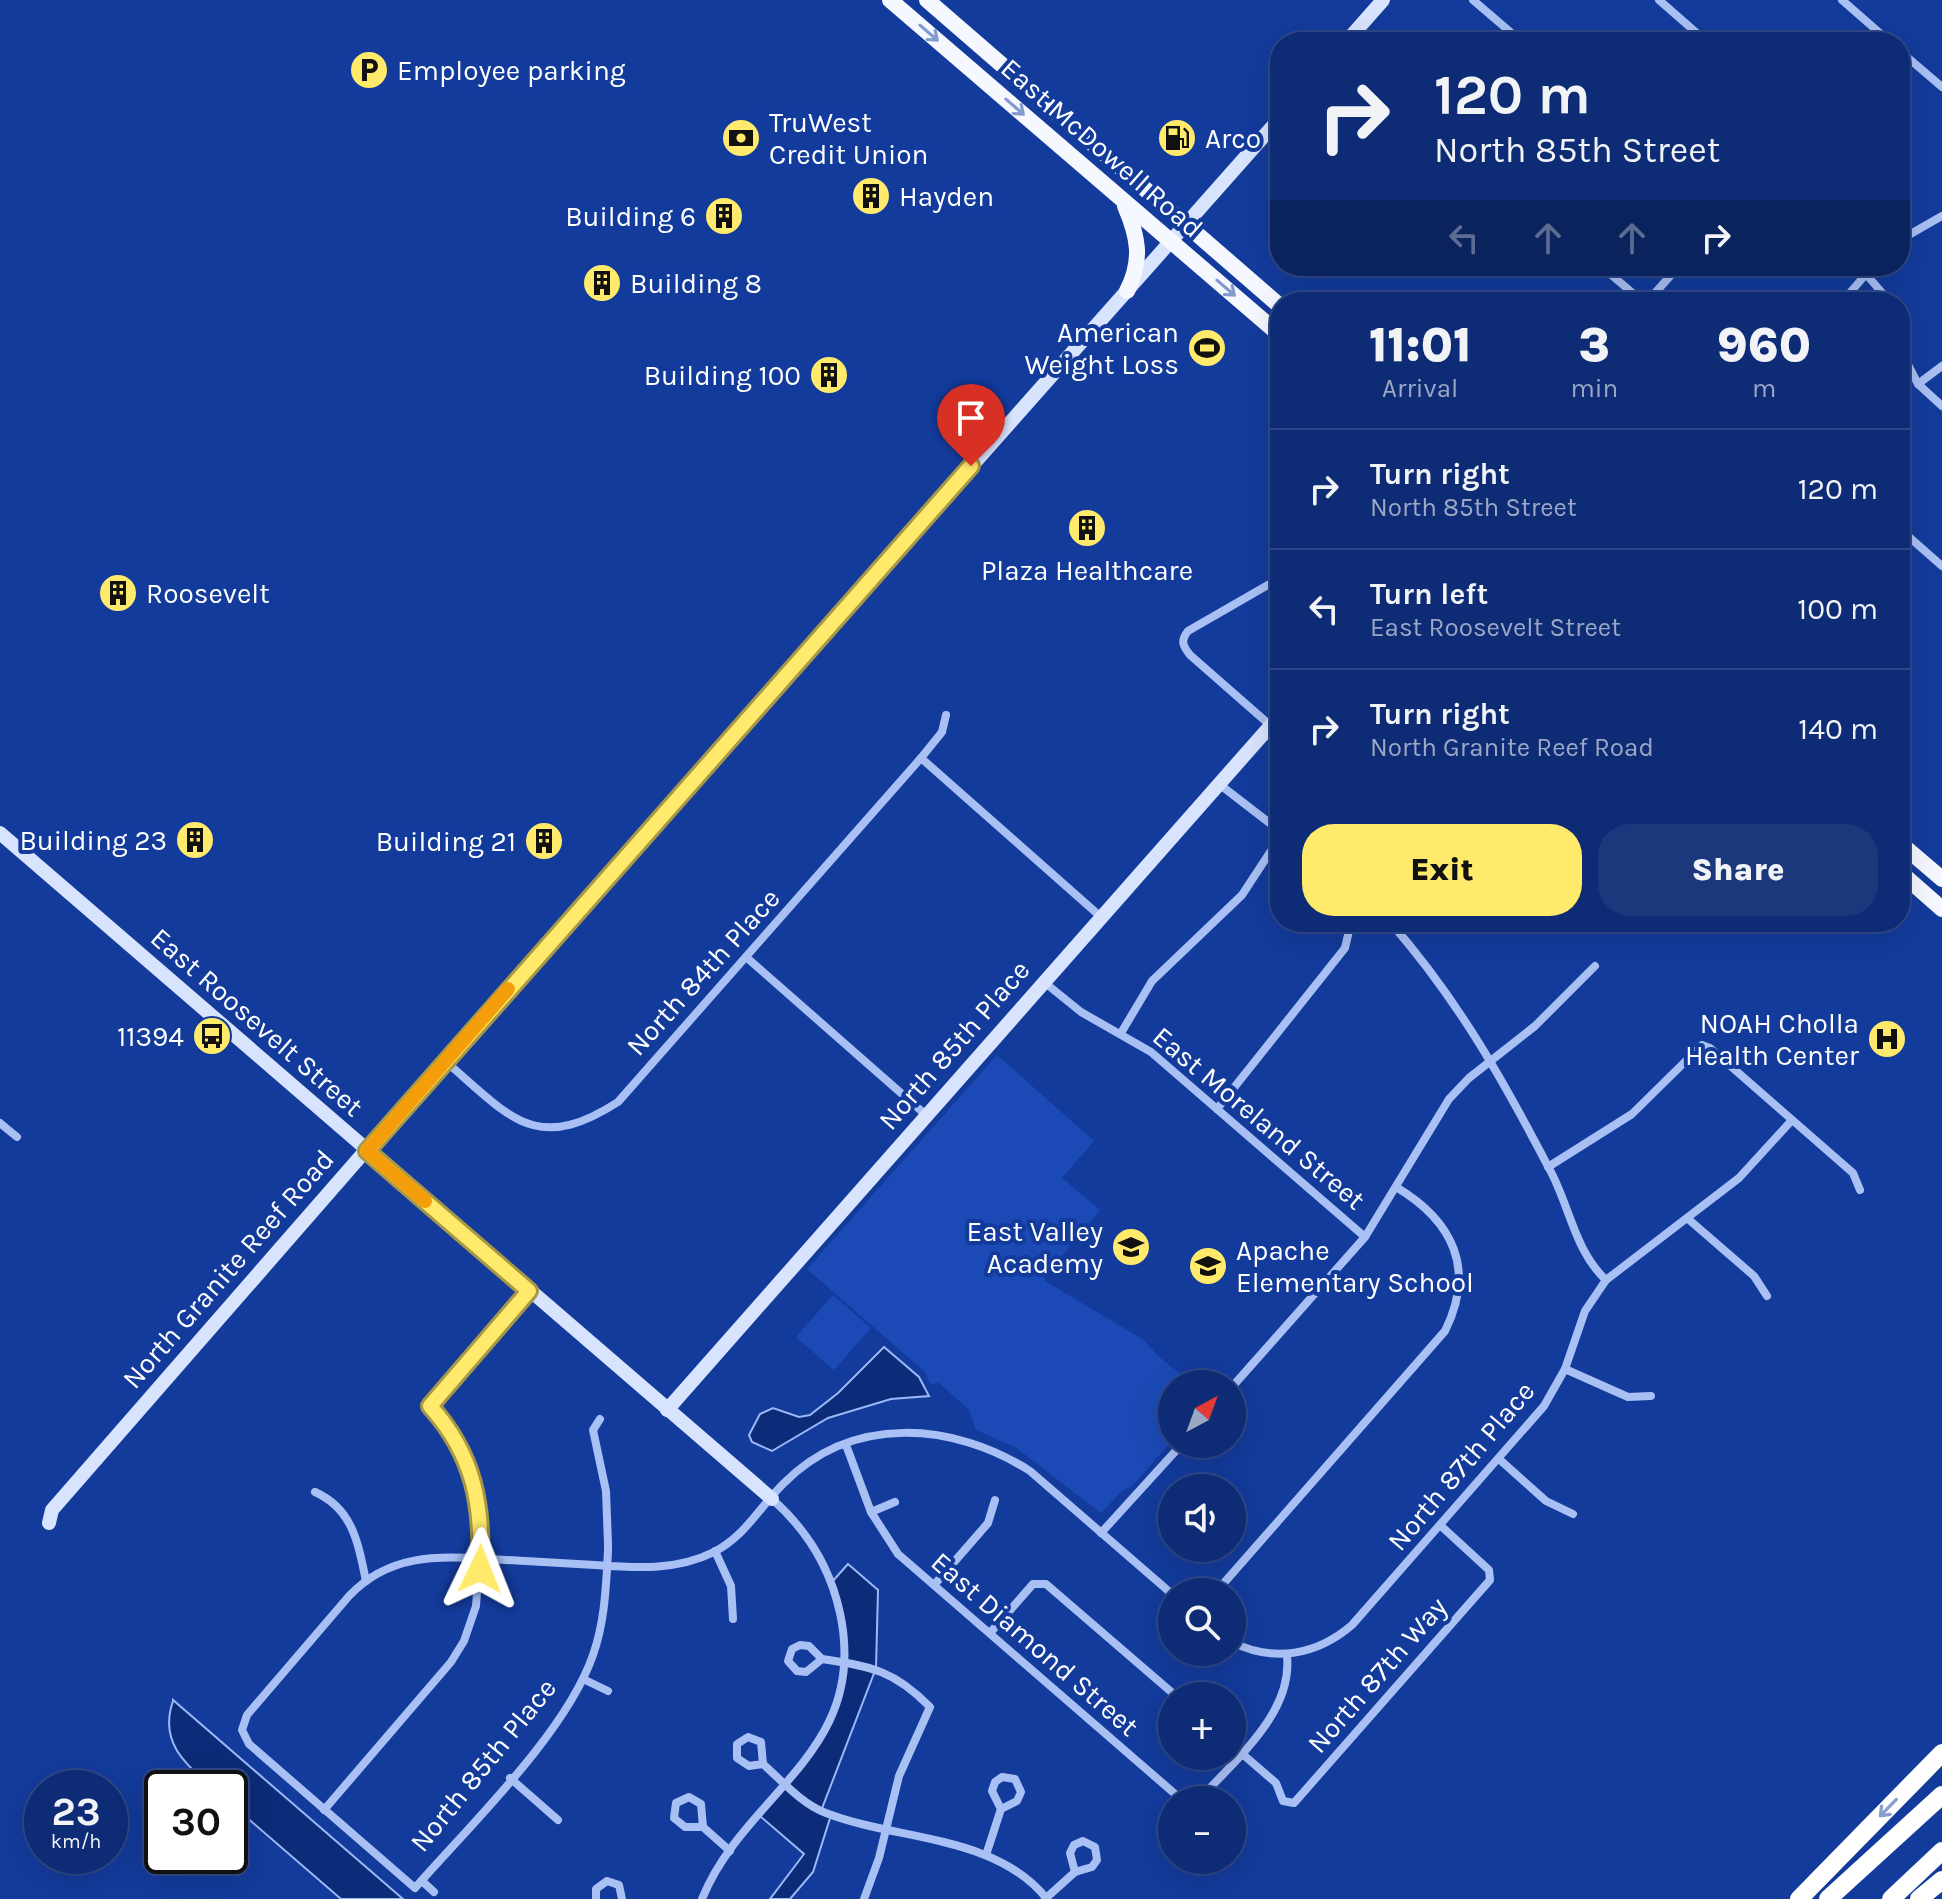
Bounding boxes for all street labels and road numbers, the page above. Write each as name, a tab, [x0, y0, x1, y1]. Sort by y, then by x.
street label: East McDowell Road	[994, 51, 1210, 245]
street label: North 84th Place	[619, 882, 787, 1062]
street label: East Roosevelt Street	[144, 921, 370, 1123]
street label: North 85th Place	[872, 954, 1036, 1136]
street label: East Moreland Street	[1146, 1020, 1372, 1216]
street label: North Granite Reef Road	[115, 1143, 341, 1395]
street label: North 87th Place	[1381, 1375, 1541, 1557]
street label: East Diamond Street	[925, 1545, 1145, 1743]
street label: North 87th Way	[1300, 1590, 1454, 1760]
street label: North 85th Place	[403, 1672, 563, 1858]

